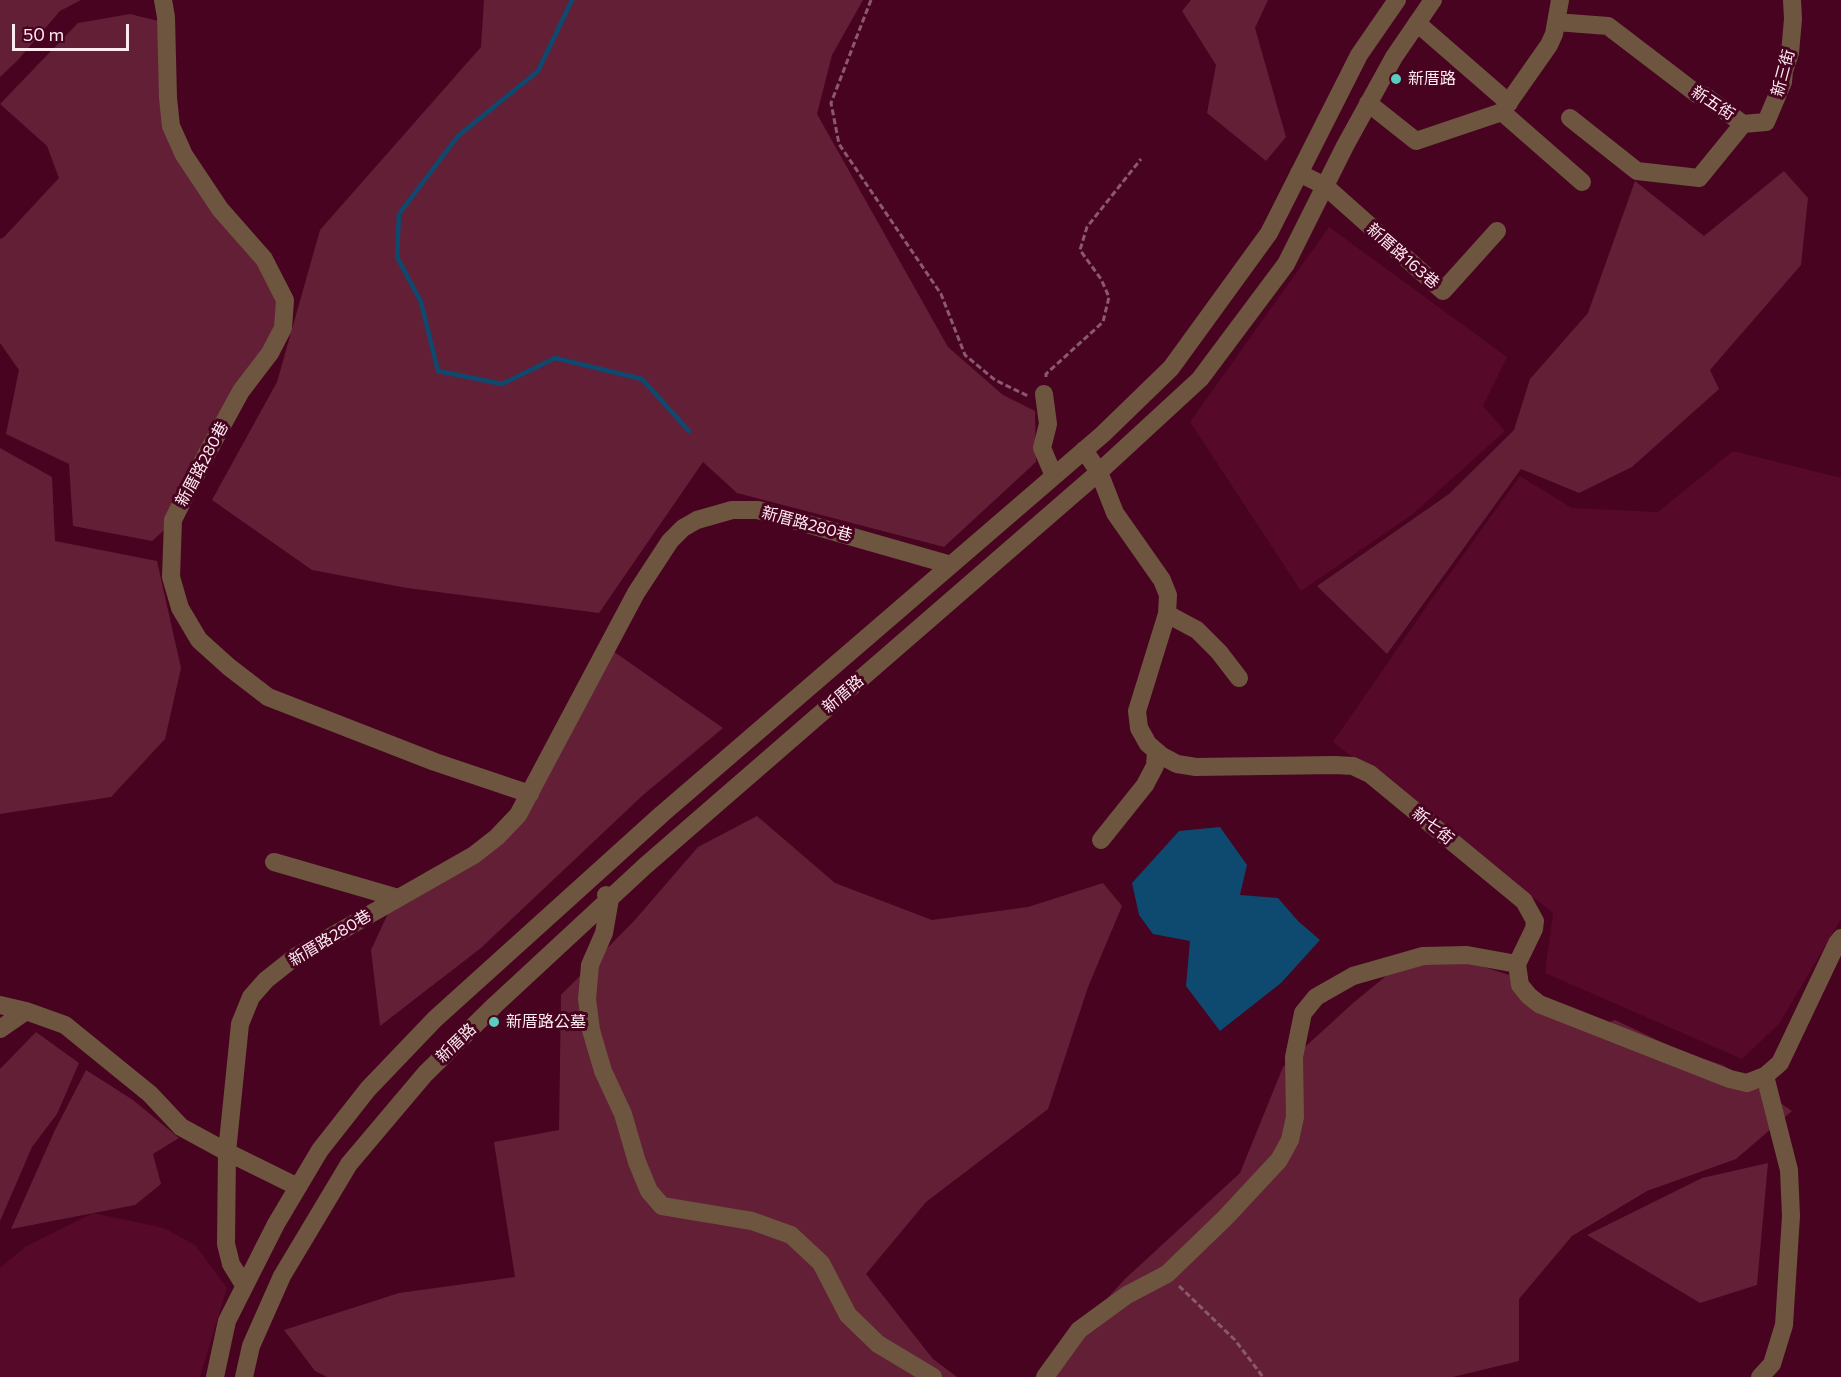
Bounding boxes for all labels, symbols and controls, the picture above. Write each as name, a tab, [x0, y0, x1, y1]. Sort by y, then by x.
scale bar	[15, 12, 132, 50]
text: 50 m	[23, 23, 64, 45]
street label: 新三街	[1768, 47, 1798, 99]
place label: 新厝路	[1408, 69, 1456, 89]
marker: 新厝路	[1389, 72, 1403, 86]
street label: 新五街	[1688, 82, 1738, 124]
street label: 新厝路163巷	[1363, 219, 1443, 293]
street label: 新厝路280巷	[172, 418, 232, 510]
street label: 新厝路280巷	[760, 503, 854, 545]
street label: 新厝路	[819, 671, 867, 717]
street label: 新七街	[1408, 803, 1458, 849]
street label: 新厝路280巷	[285, 906, 375, 970]
place label: 新厝路公墓	[506, 1012, 586, 1032]
marker: 新厝路公墓	[487, 1015, 501, 1029]
street label: 新厝路	[432, 1019, 480, 1067]

